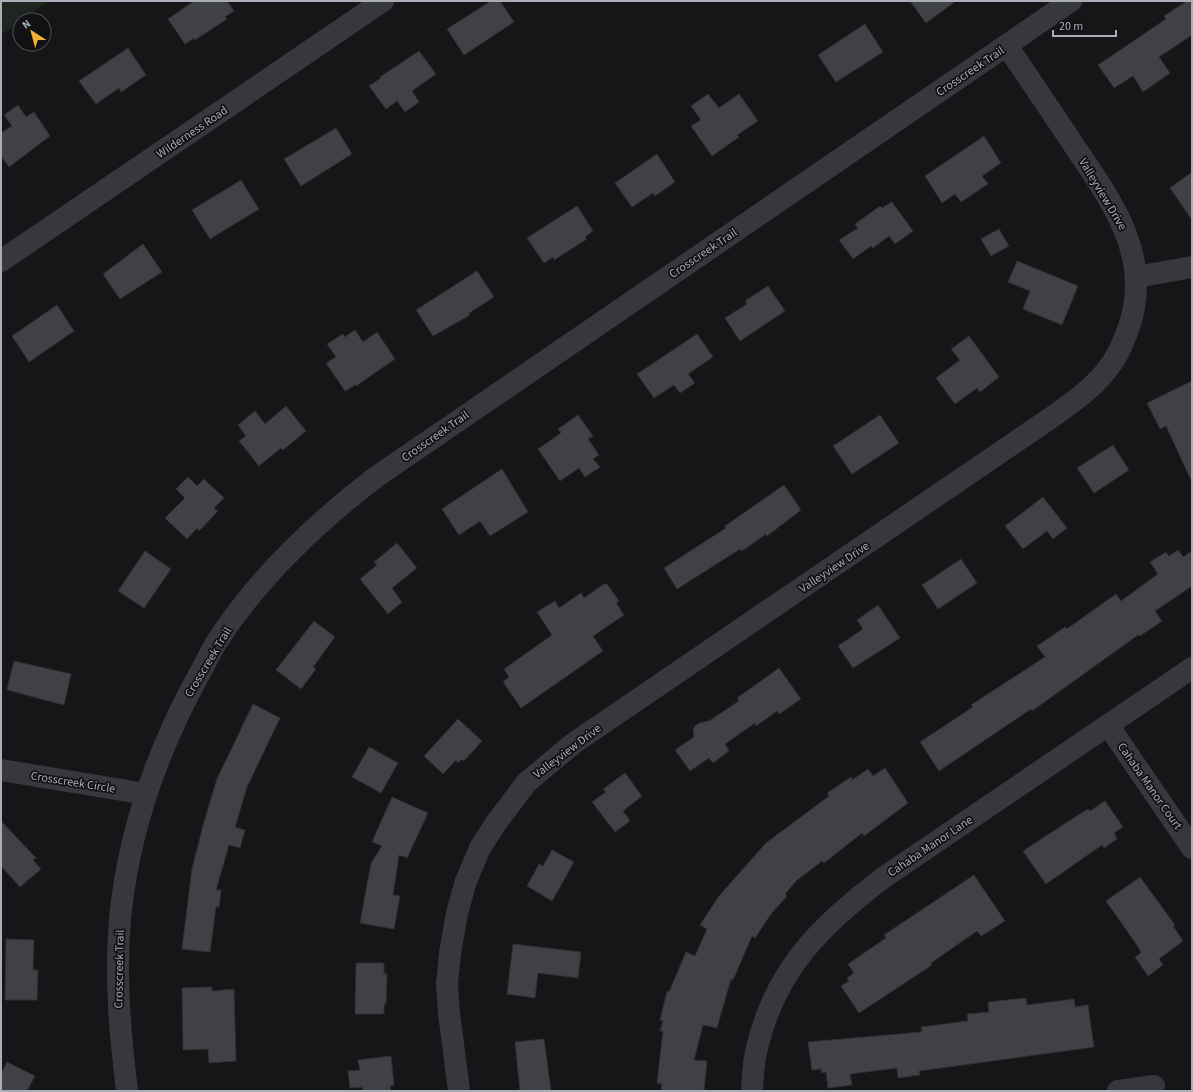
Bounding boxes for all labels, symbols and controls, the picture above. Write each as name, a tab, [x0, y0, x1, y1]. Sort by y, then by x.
north arrow	[12, 12, 52, 52]
scale bar	[1053, 12, 1116, 38]
text: N	[19, 16, 34, 33]
text: 20 m	[1059, 18, 1083, 35]
street label: Crosscreek Trail	[933, 42, 1008, 101]
street label: Wilderness Road	[153, 102, 231, 163]
street label: Valleyview Drive	[1074, 155, 1131, 234]
street label: Crosscreek Trail	[666, 224, 741, 283]
street label: Crosscreek Trail	[398, 407, 473, 466]
street label: Valleyview Drive	[796, 538, 873, 597]
street label: Crosscreek Trail	[181, 624, 236, 701]
street label: Valleyview Drive	[530, 720, 605, 783]
street label: Cahaba Manor Court	[1113, 739, 1186, 833]
street label: Crosscreek Circle	[29, 767, 117, 798]
street label: Cahaba Manor Lane	[884, 812, 976, 881]
street label: Crosscreek Trail	[110, 929, 129, 1009]

